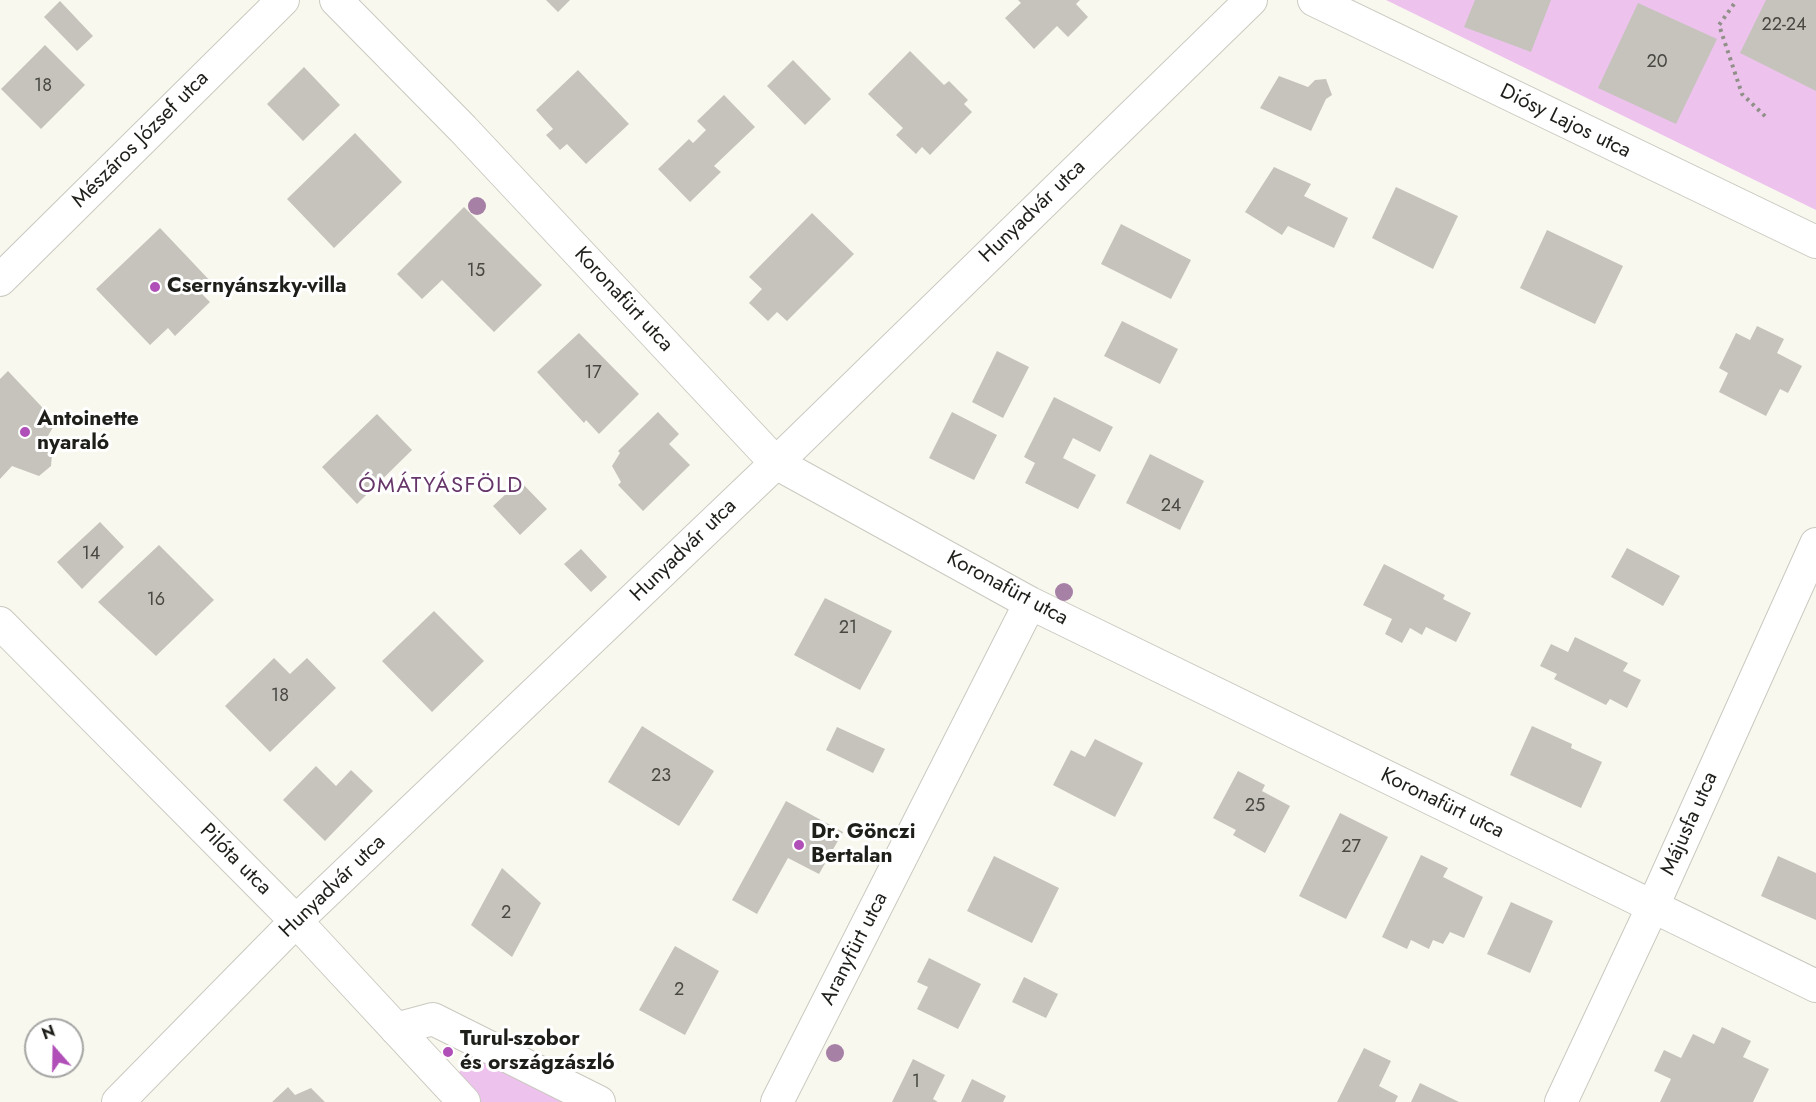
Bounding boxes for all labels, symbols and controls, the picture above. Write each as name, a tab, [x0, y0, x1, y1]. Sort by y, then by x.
house number: 22-24	[1762, 15, 1806, 37]
house number: 20	[1646, 52, 1668, 74]
street label: Mészáros József utca	[67, 66, 215, 214]
house number: 18	[34, 76, 52, 98]
street label: Diósy Lajos utca	[1496, 79, 1634, 165]
street label: Hunyadvár utca	[975, 155, 1091, 269]
street label: Koronafürt utca	[568, 242, 678, 358]
house number: 15	[467, 261, 485, 283]
place label: Csernyánszky-villa	[167, 274, 346, 300]
marker: Csernyánszky-villa	[148, 280, 162, 294]
house number: 17	[584, 363, 602, 385]
place label: Antoinette nyaraló	[37, 407, 139, 457]
marker: Antoinette nyaraló	[18, 425, 32, 439]
district label: ÓMÁTYÁSFÖLD	[358, 474, 524, 500]
street label: Hunyadvár utca	[626, 494, 742, 608]
house number: 24	[1161, 496, 1181, 518]
house number: 14	[82, 544, 100, 566]
street label: Koronafürt utca	[942, 546, 1072, 632]
house number: 16	[147, 590, 165, 612]
house number: 21	[839, 618, 857, 640]
house number: 18	[271, 686, 289, 708]
street label: Koronafürt utca	[1376, 763, 1508, 845]
house number: 23	[651, 766, 671, 788]
street label: Májusfa utca	[1656, 768, 1724, 880]
house number: 25	[1245, 796, 1265, 818]
street label: Pilóta utca	[194, 819, 276, 901]
place label: Dr. Gönczi Bertalan	[811, 820, 916, 870]
street label: Hunyadvár utca	[275, 830, 391, 944]
house number: 27	[1341, 837, 1361, 859]
marker: Dr. Gönczi Bertalan	[792, 838, 806, 852]
street label: Aranyfürt utca	[816, 888, 894, 1010]
house number: 2	[501, 903, 511, 925]
house number: 2	[674, 980, 684, 1002]
north arrow	[24, 1018, 84, 1078]
text: N	[38, 1020, 58, 1045]
place label: Turul-szobor és országzászló	[460, 1027, 615, 1077]
marker: Turul-szobor és országzászló	[441, 1045, 455, 1059]
house number: 1	[912, 1072, 920, 1094]

